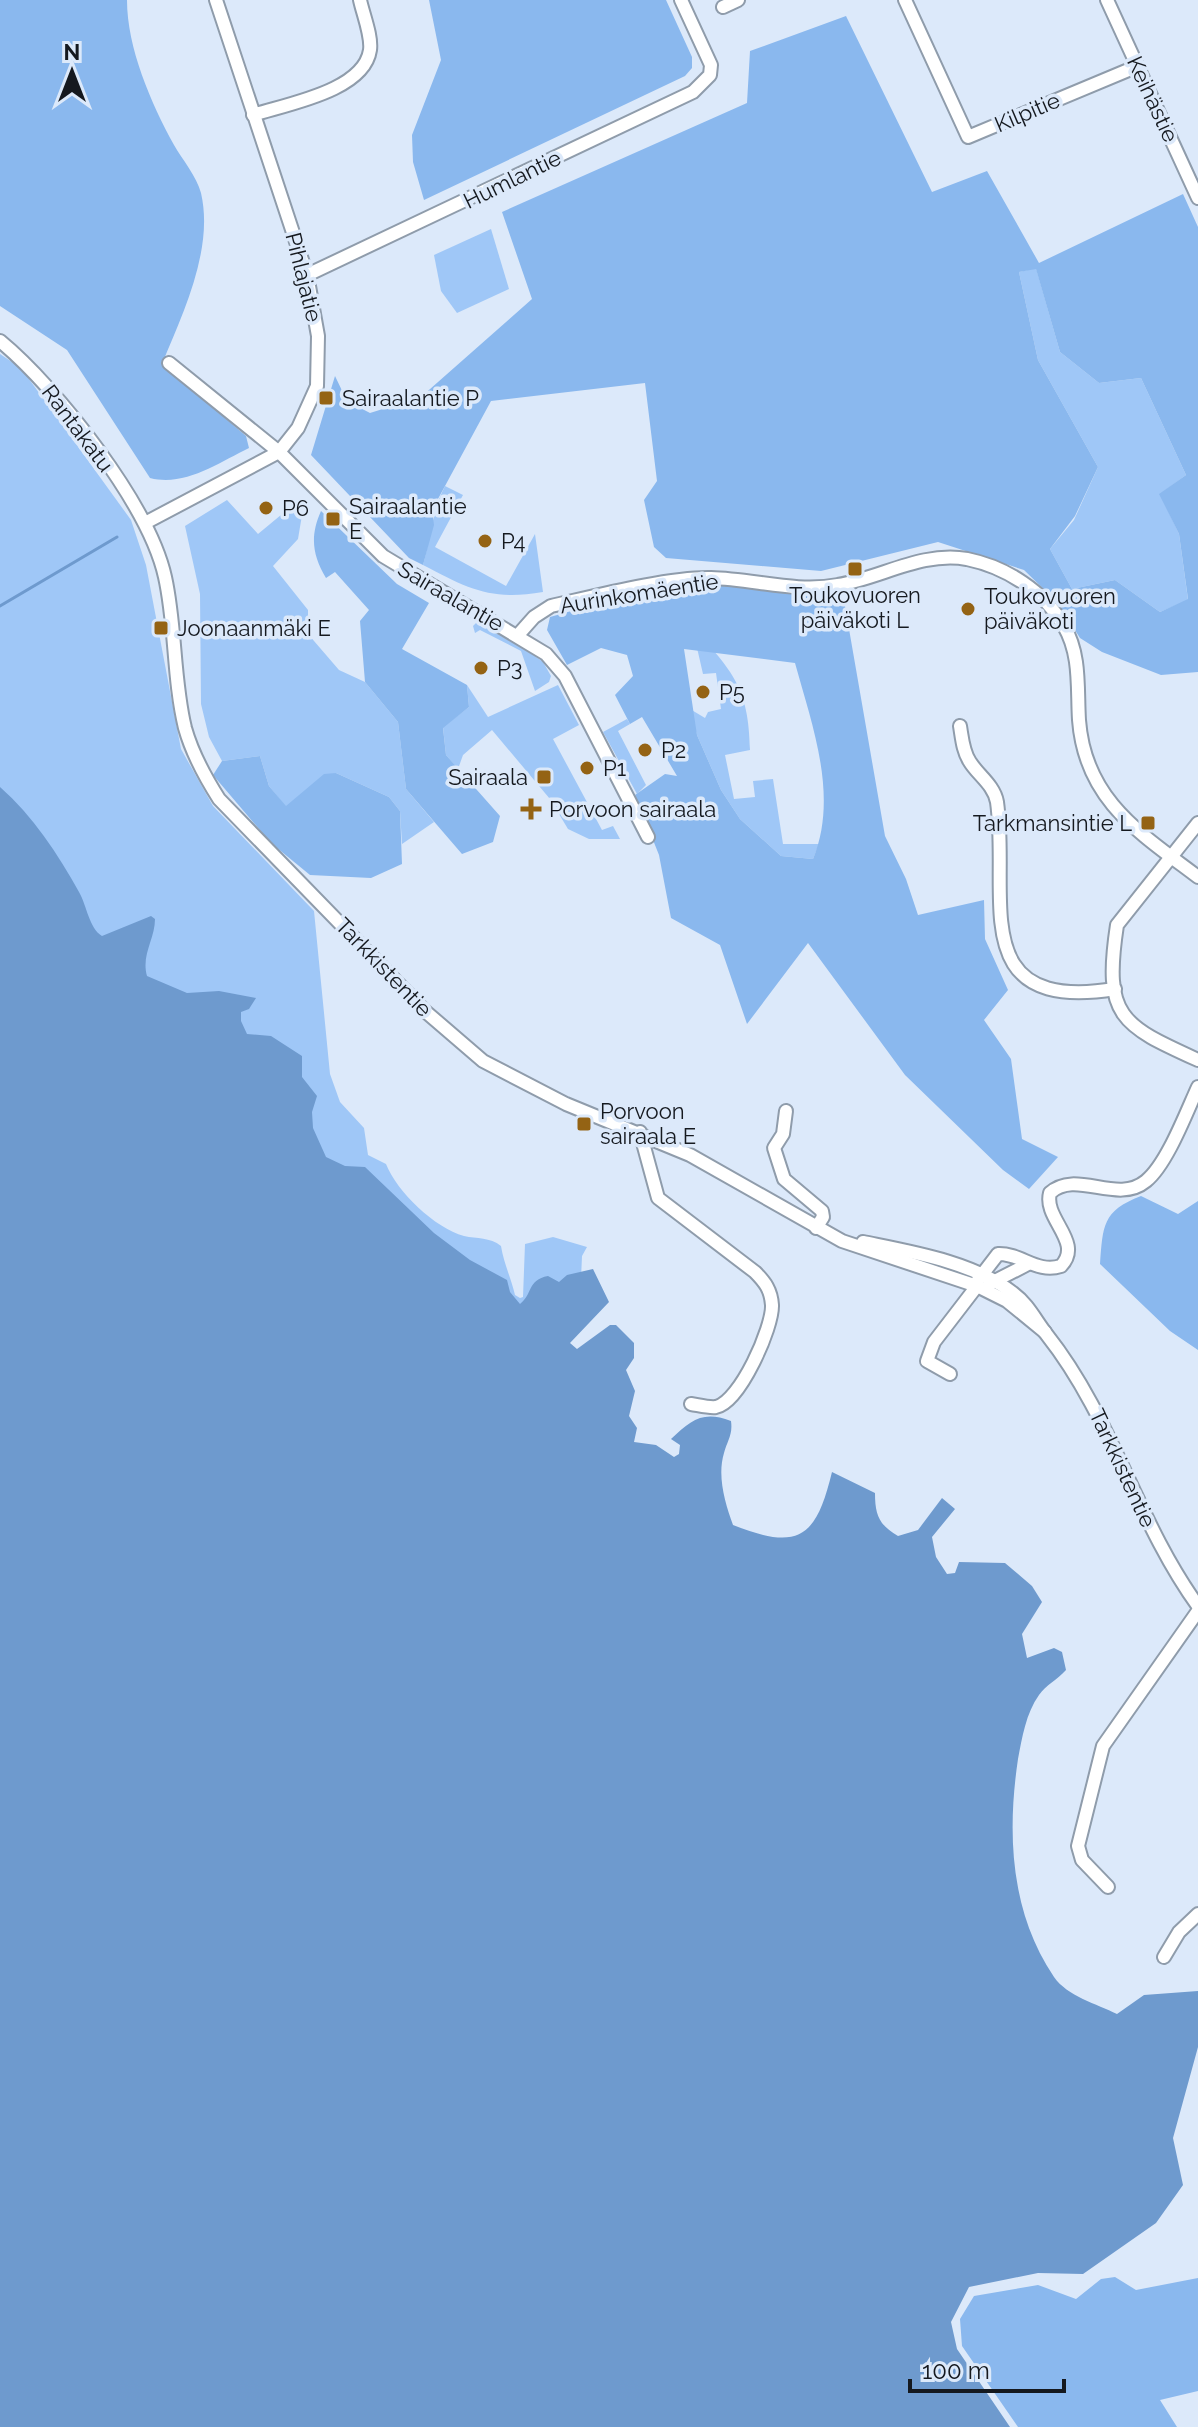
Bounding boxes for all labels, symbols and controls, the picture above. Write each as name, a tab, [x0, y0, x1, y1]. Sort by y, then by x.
north arrow	[32, 32, 112, 112]
text: N	[64, 39, 80, 65]
street label: Keihästie	[1122, 52, 1184, 146]
street label: Kilpitie	[990, 87, 1064, 137]
street label: Humlantie	[459, 144, 565, 214]
street label: Pihlajatie	[280, 230, 328, 324]
street label: Rantakatu	[37, 379, 119, 477]
place label: Sairaalantie P	[342, 385, 479, 411]
marker: Sairaalantie P	[317, 389, 335, 407]
place label: Sairaalantie E	[349, 493, 467, 544]
place label: P6	[282, 495, 309, 521]
marker: P6	[257, 499, 275, 517]
marker: Sairaalantie E	[324, 510, 342, 528]
place label: P4	[501, 528, 525, 554]
marker: P4	[476, 532, 494, 550]
street label: Sairaalantie	[394, 555, 508, 637]
marker: Toukovuoren päiväkoti L	[846, 560, 864, 578]
street label: Aurinkomäentie	[558, 568, 720, 618]
place label: Toukovuoren päiväkoti L	[789, 582, 921, 633]
place label: Toukovuoren päiväkoti	[984, 583, 1116, 634]
marker: Toukovuoren päiväkoti	[959, 600, 977, 618]
place label: Joonaanmäki E	[177, 615, 331, 641]
marker: Joonaanmäki E	[152, 619, 170, 637]
place label: P3	[497, 655, 522, 681]
marker: P3	[472, 659, 490, 677]
place label: P5	[719, 679, 745, 705]
marker: P5	[694, 683, 712, 701]
place label: P2	[661, 737, 686, 763]
marker: P2	[636, 741, 654, 759]
place label: P1	[603, 755, 626, 781]
marker: P1	[578, 759, 596, 777]
place label: Sairaala	[448, 764, 528, 790]
marker: Sairaala	[535, 768, 553, 786]
place label: Porvoon sairaala	[549, 796, 716, 822]
marker: Porvoon sairaala	[520, 798, 542, 820]
place label: Tarkmansintie L	[973, 810, 1132, 836]
marker: Tarkmansintie L	[1139, 814, 1157, 832]
street label: Tarkkistentie	[330, 912, 438, 1022]
place label: Porvoon sairaala E	[600, 1098, 696, 1149]
marker: Porvoon sairaala E	[575, 1115, 593, 1133]
street label: Tarkkistentie	[1084, 1405, 1162, 1531]
scale bar	[910, 2343, 1064, 2393]
text: 100 m	[922, 2356, 990, 2385]

